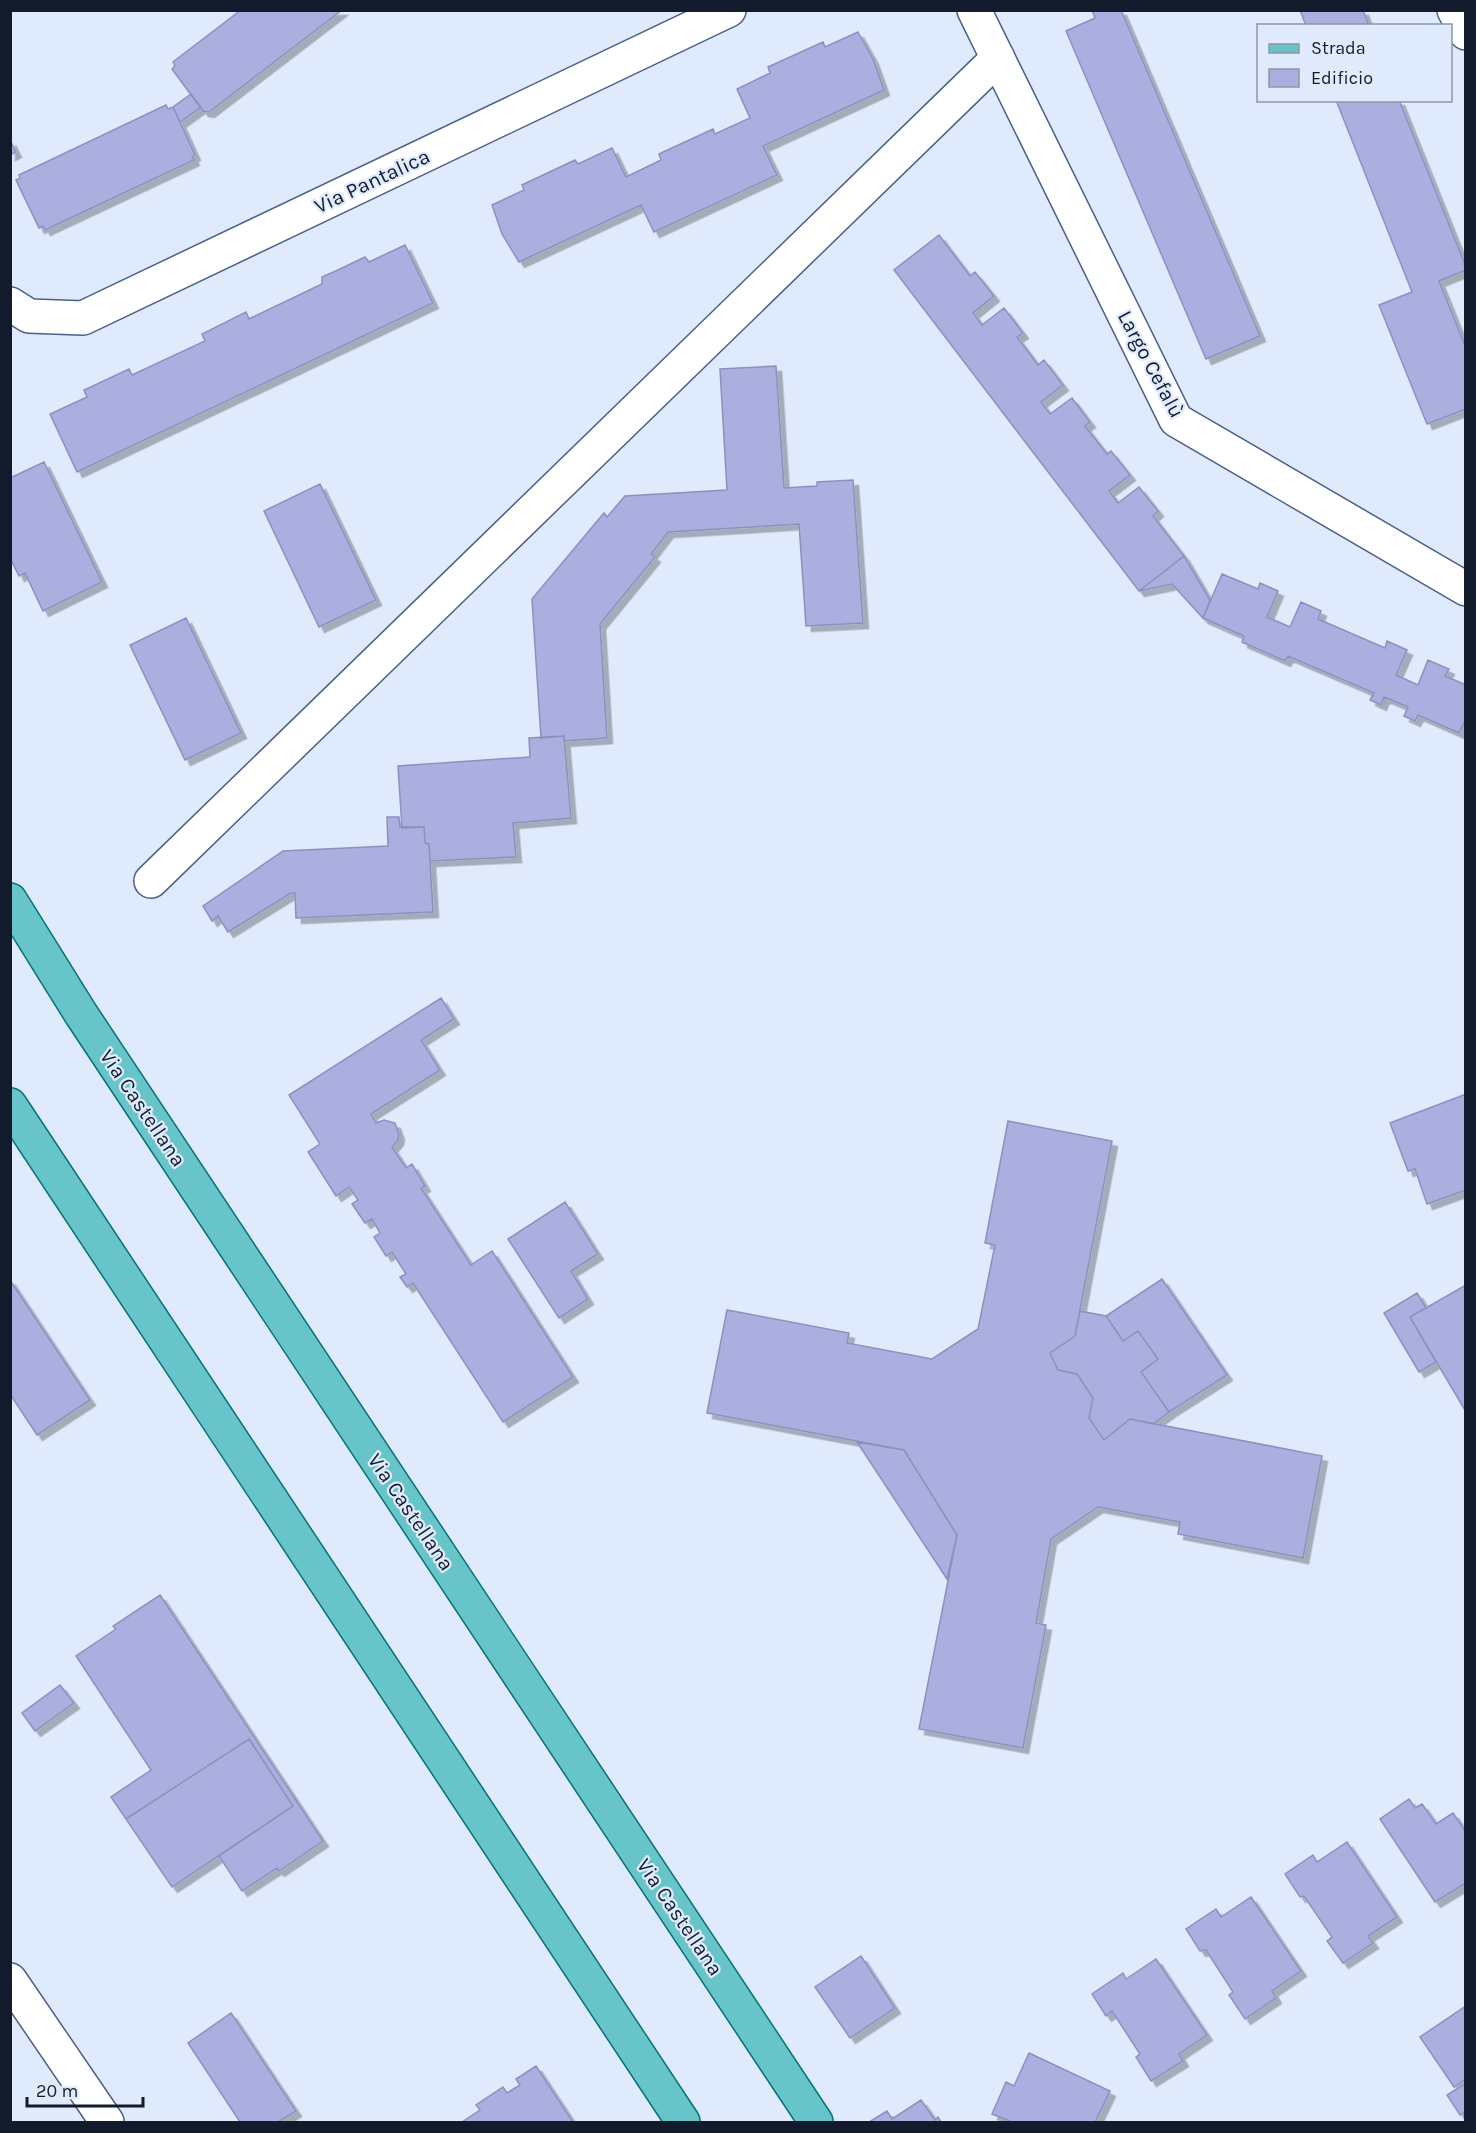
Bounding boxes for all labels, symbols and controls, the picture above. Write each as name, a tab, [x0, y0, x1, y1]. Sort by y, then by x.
legend	[1257, 24, 1452, 102]
text: Strada	[1311, 37, 1366, 59]
text: Edificio	[1311, 67, 1373, 89]
street label: Via Pantalica	[311, 144, 433, 218]
street label: Largo Cefalù	[1113, 306, 1189, 422]
street label: Via Castellana	[95, 1045, 191, 1171]
street label: Via Castellana	[363, 1449, 459, 1575]
street label: Via Castellana	[632, 1854, 728, 1980]
scale bar	[27, 2070, 142, 2108]
text: 20 m	[36, 2080, 78, 2102]

